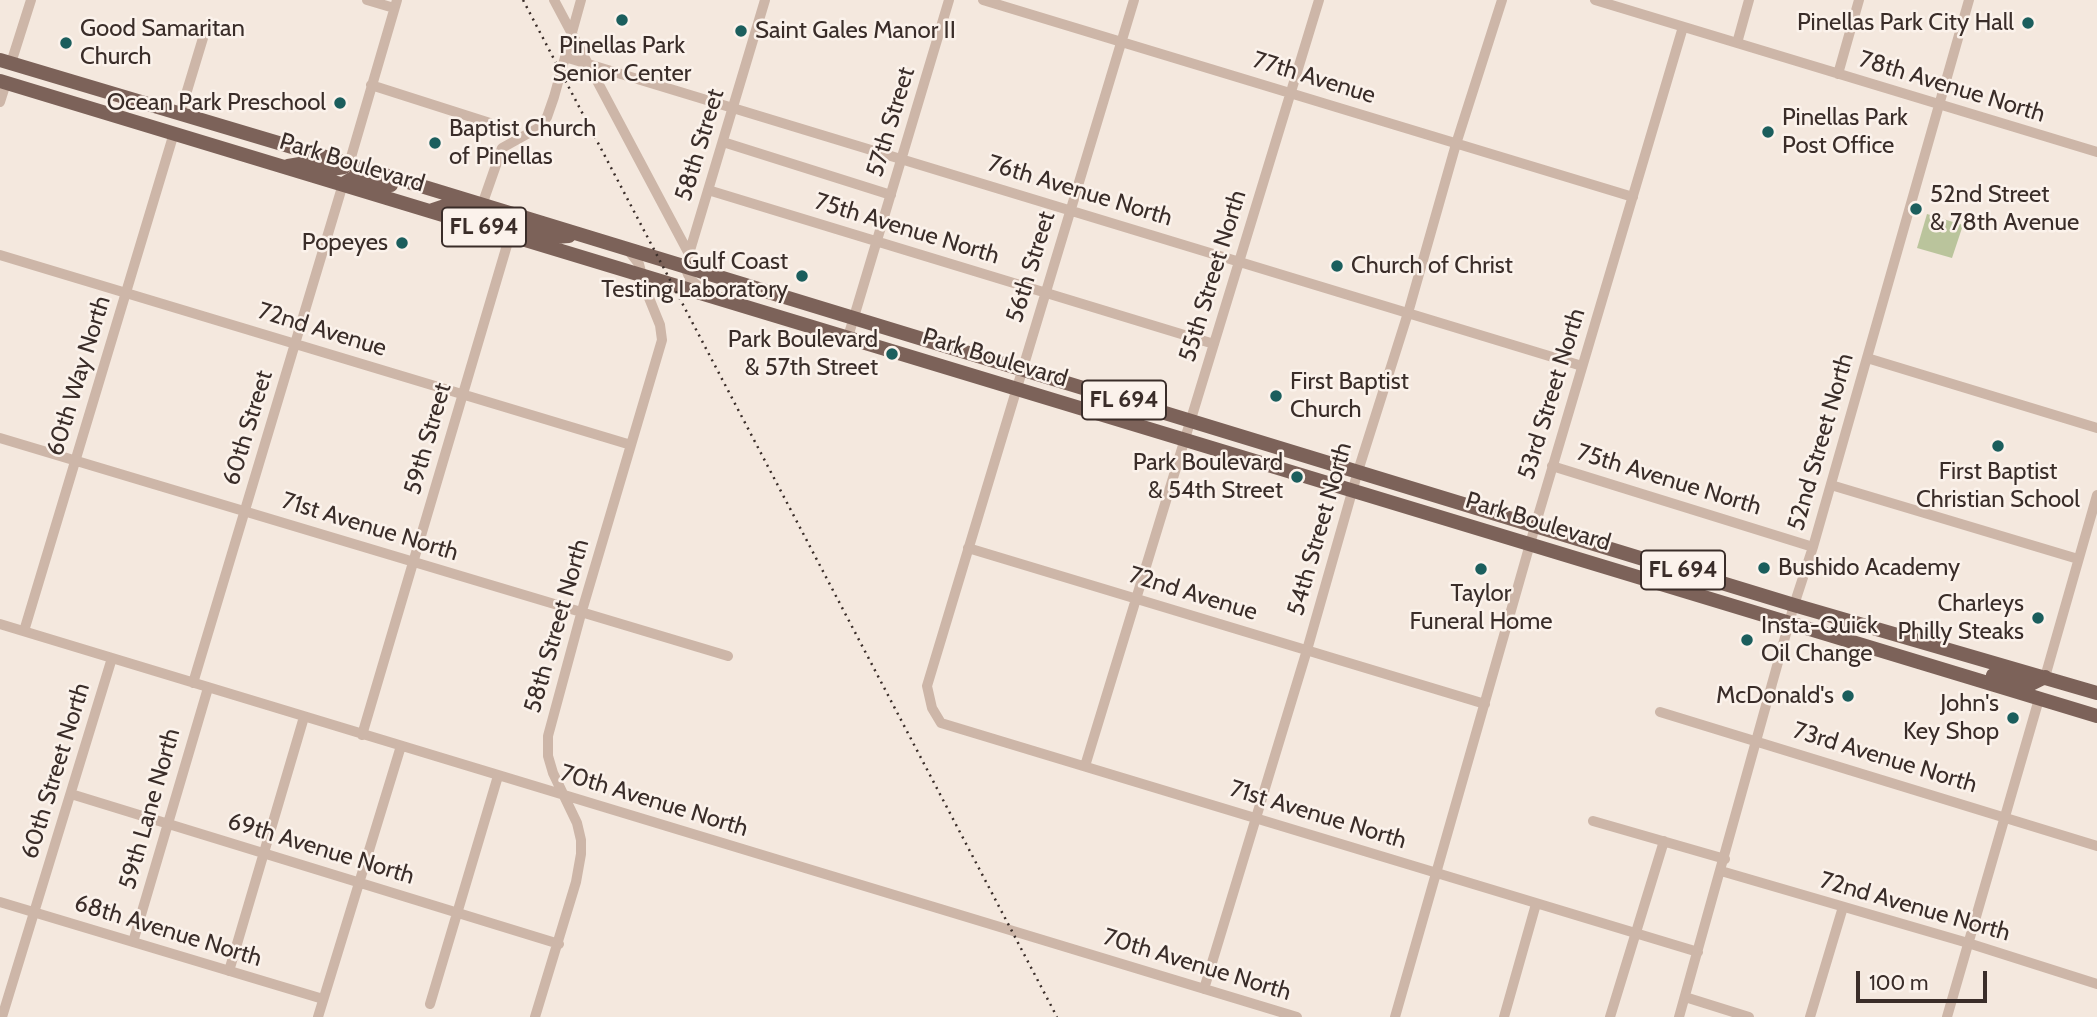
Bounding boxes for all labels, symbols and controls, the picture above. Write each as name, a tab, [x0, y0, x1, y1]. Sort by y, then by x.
place label: Pinellas Park City Hall	[1797, 9, 2014, 37]
marker: Pinellas Park Senior Center	[614, 12, 630, 28]
place label: Good Samaritan Church	[80, 15, 245, 71]
marker: Pinellas Park City Hall	[2020, 15, 2036, 31]
place label: Saint Gales Manor II	[755, 17, 956, 45]
marker: Saint Gales Manor II	[733, 23, 749, 39]
place label: Pinellas Park Senior Center	[553, 32, 691, 88]
marker: Good Samaritan Church	[58, 35, 74, 51]
street label: 78th Avenue North	[1855, 45, 2049, 129]
street label: 77th Avenue	[1249, 46, 1379, 110]
street label: 57th Street	[861, 64, 921, 180]
street label: 58th Street	[669, 85, 731, 205]
place label: Ocean Park Preschool	[107, 89, 326, 117]
marker: Ocean Park Preschool	[332, 95, 348, 111]
place label: Pinellas Park Post Office	[1782, 104, 1908, 160]
place label: Baptist Church of Pinellas	[449, 115, 596, 171]
marker: Pinellas Park Post Office	[1760, 124, 1776, 140]
street label: Park Boulevard	[276, 127, 428, 199]
marker: Baptist Church of Pinellas	[427, 135, 443, 151]
street label: 76th Avenue North	[984, 149, 1176, 233]
place label: 52nd Street & 78th Avenue	[1930, 181, 2079, 237]
street label: 75th Avenue North	[811, 187, 1003, 271]
street label: 55th Street North	[1173, 187, 1253, 365]
marker: 52nd Street & 78th Avenue	[1908, 201, 1924, 217]
road number: FL 694	[442, 208, 526, 246]
street label: 56th Street	[1000, 208, 1062, 326]
place label: Popeyes	[302, 229, 388, 257]
marker: Popeyes	[394, 235, 410, 251]
place label: Gulf Coast Testing Laboratory	[601, 248, 788, 304]
place label: Church of Christ	[1351, 252, 1513, 280]
marker: Church of Christ	[1329, 258, 1345, 274]
marker: Gulf Coast Testing Laboratory	[794, 268, 810, 284]
street label: 60th Way North	[41, 293, 117, 459]
street label: 72nd Avenue	[254, 297, 390, 363]
street label: 53rd Street North	[1512, 305, 1592, 483]
street label: Park Boulevard	[919, 322, 1071, 394]
place label: Park Boulevard & 57th Street	[728, 326, 878, 382]
marker: Park Boulevard & 57th Street	[884, 346, 900, 362]
street label: 52nd Street North	[1782, 350, 1860, 534]
street label: 60th Street	[217, 367, 279, 489]
place label: First Baptist Church	[1290, 368, 1409, 424]
street label: 59th Street	[398, 380, 458, 498]
road number: FL 694	[1082, 380, 1166, 420]
marker: First Baptist Church	[1268, 388, 1284, 404]
street label: 75th Avenue North	[1573, 438, 1765, 522]
marker: First Baptist Christian School	[1990, 438, 2006, 454]
street label: 54th Street North	[1282, 439, 1358, 619]
place label: Park Boulevard & 54th Street	[1133, 449, 1283, 505]
place label: First Baptist Christian School	[1916, 458, 2080, 514]
marker: Park Boulevard & 54th Street	[1289, 469, 1305, 485]
street label: 71st Avenue North	[278, 486, 462, 568]
street label: Park Boulevard	[1462, 486, 1614, 558]
street label: 58th Street North	[518, 536, 596, 716]
road number: FL 694	[1641, 550, 1725, 590]
place label: Bushido Academy	[1778, 554, 1960, 582]
marker: Bushido Academy	[1756, 560, 1772, 576]
street label: 72nd Avenue	[1125, 561, 1261, 627]
marker: Taylor Funeral Home	[1473, 561, 1489, 577]
place label: Taylor Funeral Home	[1409, 580, 1553, 636]
place label: Charleys Philly Steaks	[1897, 590, 2024, 646]
marker: Charleys Philly Steaks	[2030, 610, 2046, 626]
place label: Insta-Quick Oil Change	[1761, 612, 1878, 668]
marker: Insta-Quick Oil Change	[1739, 632, 1755, 648]
street label: 60th Street North	[16, 680, 96, 862]
place label: McDonald's	[1716, 682, 1834, 710]
marker: McDonald's	[1840, 688, 1856, 704]
place label: John's Key Shop	[1903, 690, 1999, 746]
marker: John's Key Shop	[2005, 710, 2021, 726]
street label: 73rd Avenue North	[1789, 716, 1981, 800]
street label: 59th Lane North	[113, 725, 187, 893]
street label: 70th Avenue North	[557, 759, 751, 843]
street label: 71st Avenue North	[1226, 774, 1410, 856]
street label: 69th Avenue North	[224, 807, 418, 891]
street label: 72nd Avenue North	[1816, 866, 2014, 948]
street label: 68th Avenue North	[71, 889, 265, 973]
street label: 70th Avenue North	[1100, 923, 1294, 1007]
scale bar	[1859, 958, 1990, 1002]
text: 100 m	[1869, 970, 1928, 995]

